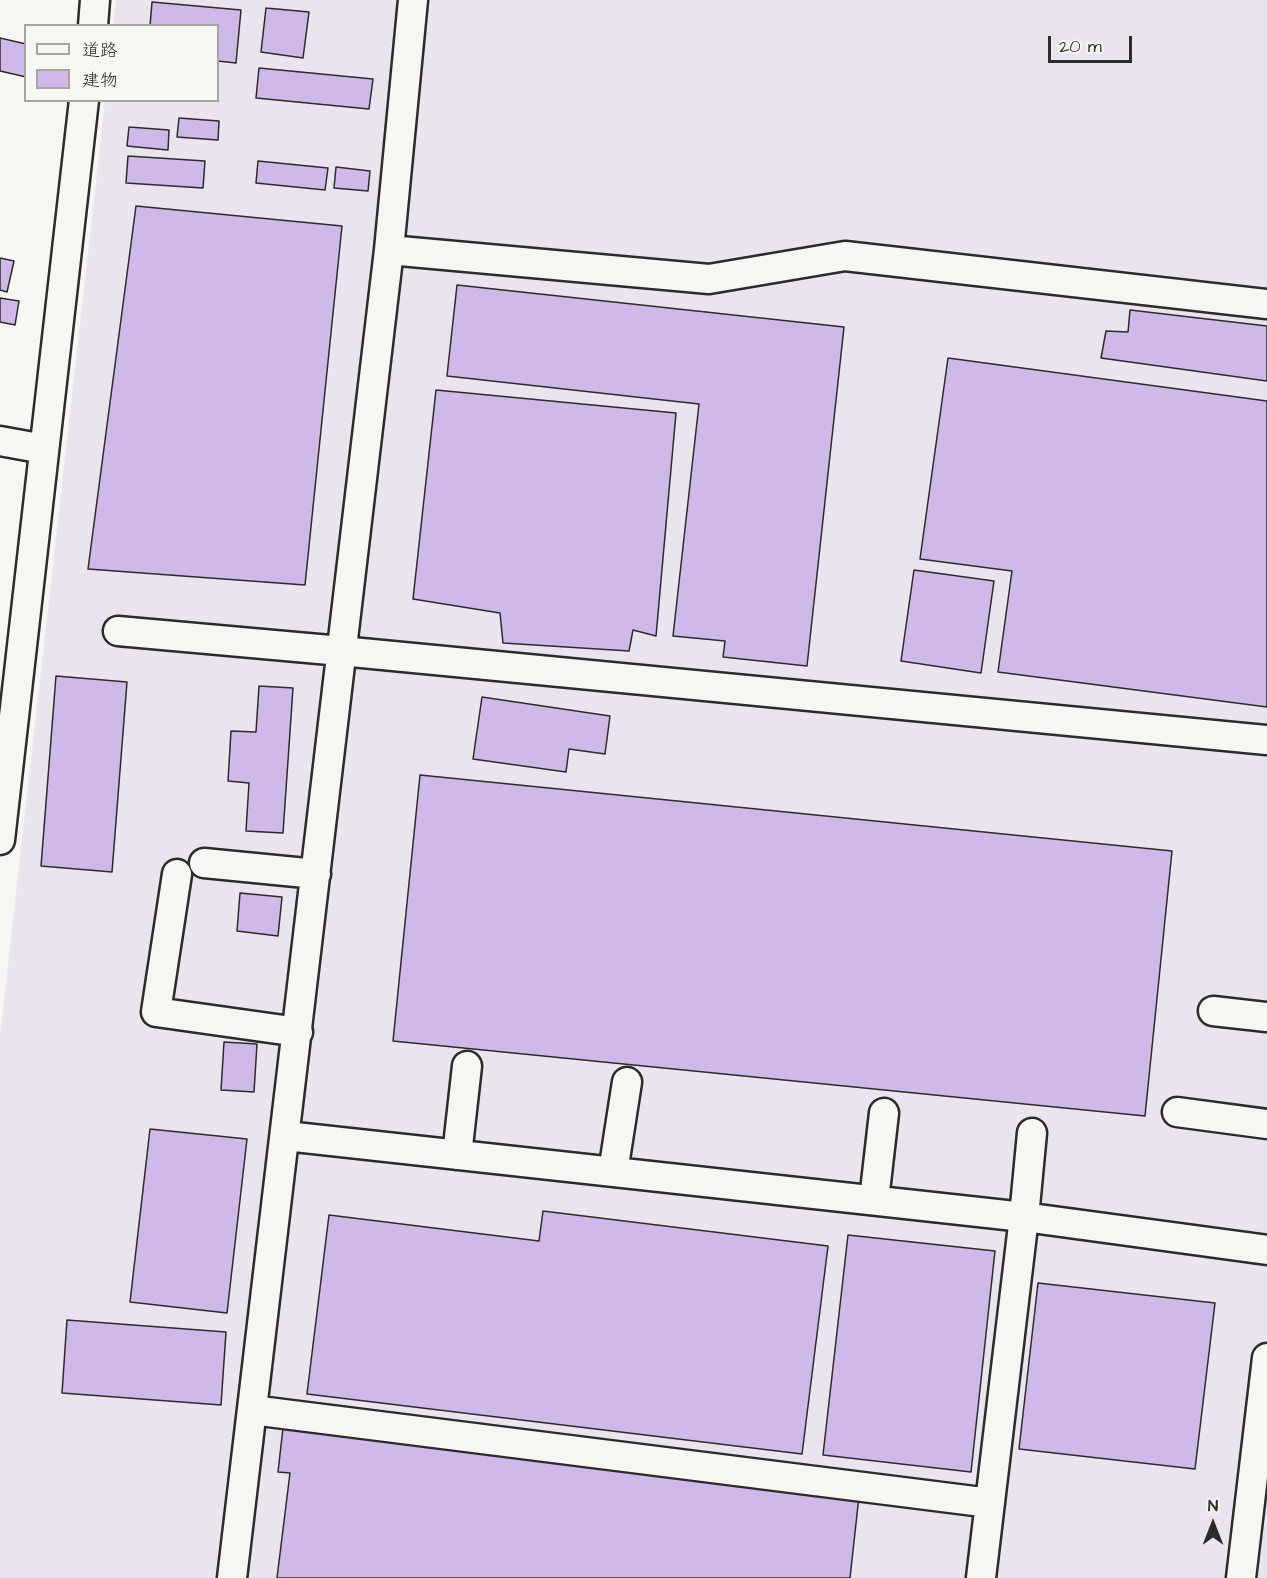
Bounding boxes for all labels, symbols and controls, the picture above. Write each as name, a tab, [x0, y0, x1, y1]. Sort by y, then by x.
legend	[24, 24, 219, 102]
scale bar	[1051, 24, 1135, 62]
text: 20 m	[1059, 34, 1102, 59]
text: 道路	[82, 38, 118, 63]
text: 建物	[82, 68, 118, 93]
north arrow	[1183, 1494, 1243, 1554]
text: N	[1208, 1495, 1218, 1517]

